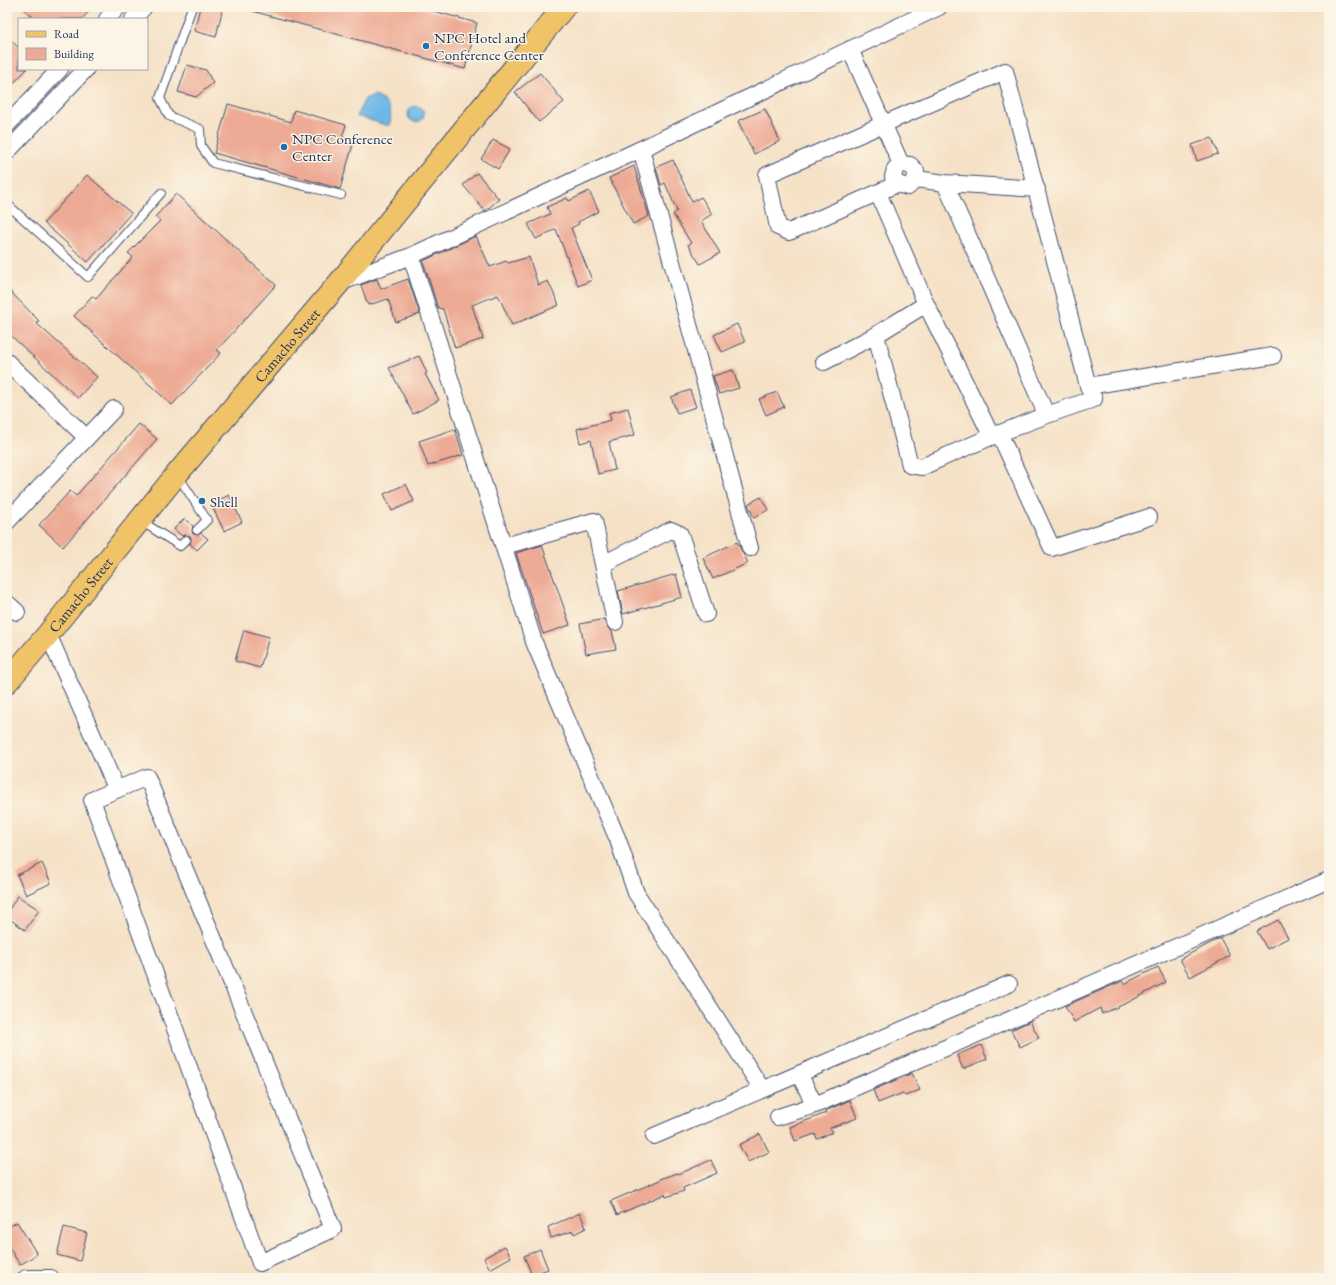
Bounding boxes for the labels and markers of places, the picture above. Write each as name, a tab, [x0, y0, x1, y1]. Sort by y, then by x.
place label: NPC Hotel and Conference Center	[434, 28, 544, 64]
marker: NPC Hotel and Conference Center	[421, 41, 431, 51]
place label: NPC Conference Center	[292, 129, 393, 165]
marker: NPC Conference Center	[279, 142, 289, 152]
place label: Shell	[210, 492, 238, 511]
marker: Shell	[197, 496, 207, 506]

